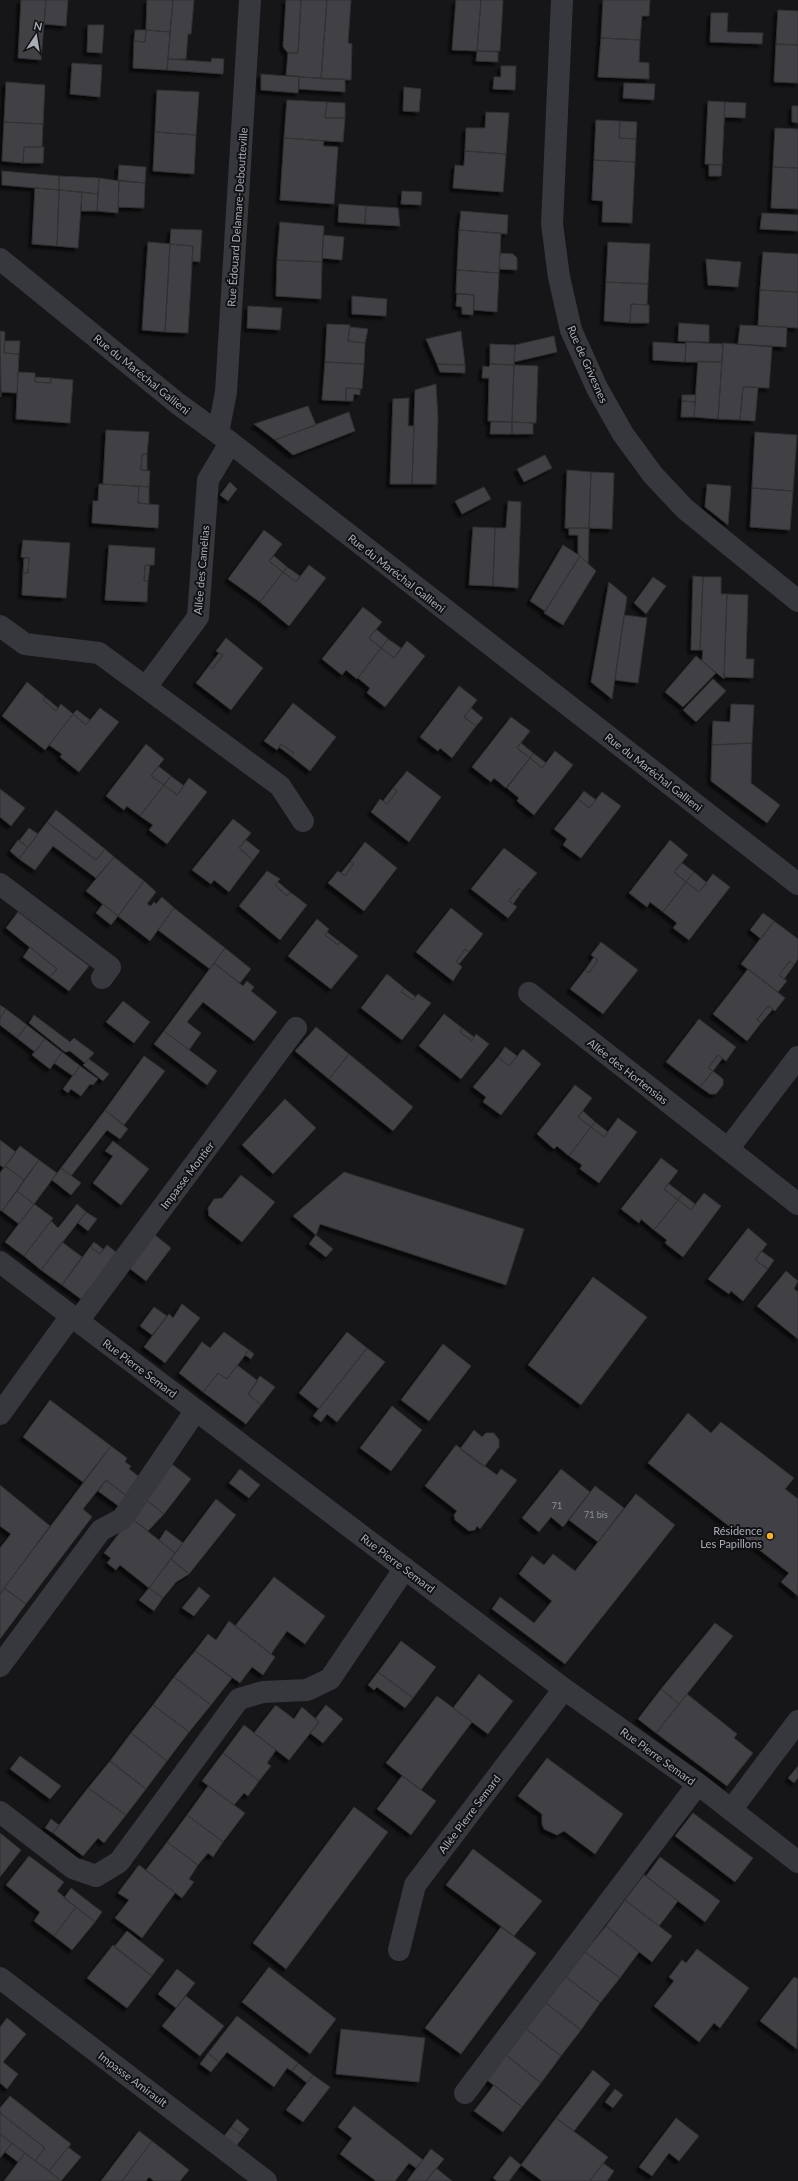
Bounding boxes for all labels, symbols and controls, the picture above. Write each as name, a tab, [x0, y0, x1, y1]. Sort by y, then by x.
north arrow	[16, 16, 56, 56]
text: N	[33, 18, 44, 33]
street label: Rue Édouard Delamare-Deboutteville	[224, 127, 250, 307]
street label: Rue de Grivesnes	[565, 323, 611, 405]
street label: Rue du Maréchal Gallieni	[91, 331, 193, 417]
street label: Allée des Camélias	[191, 525, 211, 615]
street label: Rue du Maréchal Gallieni	[346, 531, 448, 615]
street label: Rue du Maréchal Gallieni	[603, 730, 705, 814]
street label: Allée des Hortensias	[585, 1036, 671, 1107]
street label: Impasse Montier	[158, 1139, 216, 1211]
street label: Rue Pierre Semard	[101, 1336, 179, 1400]
house number: 71	[552, 1500, 562, 1511]
house number: 71 bis	[584, 1509, 608, 1520]
place label: Résidence Les Papillons	[700, 1524, 762, 1550]
street label: Rue Pierre Semard	[359, 1531, 437, 1595]
marker: Résidence Les Papillons	[765, 1531, 775, 1541]
street label: Rue Pierre Semard	[618, 1725, 698, 1787]
street label: Allée Pierre Semard	[435, 1772, 503, 1856]
street label: Impasse Amirault	[96, 2049, 170, 2109]

